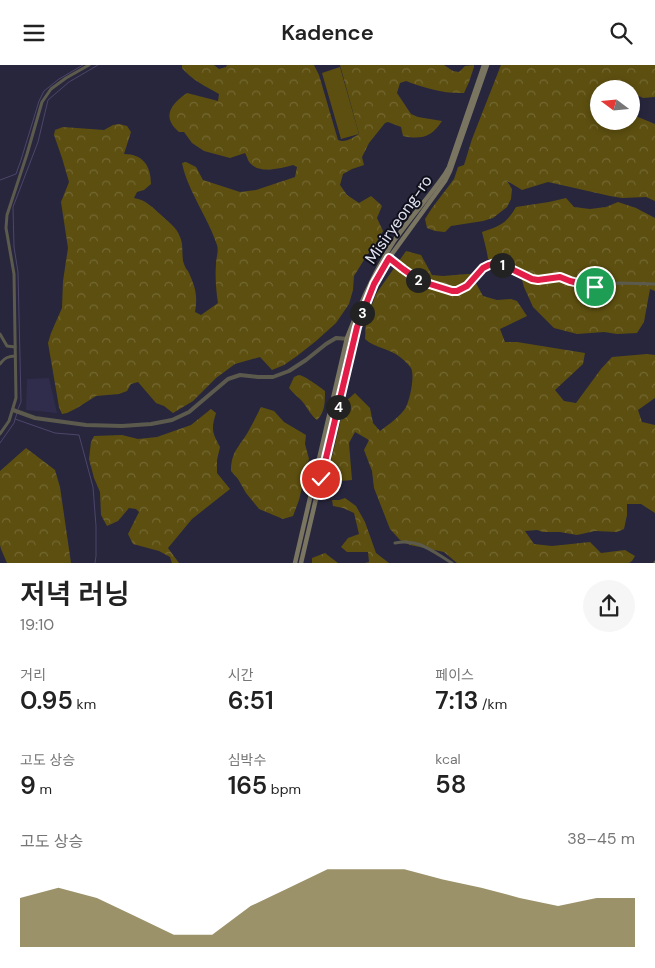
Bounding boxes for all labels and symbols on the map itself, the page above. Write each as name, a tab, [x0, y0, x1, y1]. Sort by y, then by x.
north arrow	[590, 80, 640, 130]
street label: Misiryeong-ro	[360, 171, 437, 268]
pin: 1	[490, 253, 514, 277]
pin	[574, 266, 616, 308]
pin: 2	[406, 267, 430, 293]
pin: 3	[350, 301, 374, 325]
pin: 4	[326, 395, 350, 419]
pin	[300, 458, 342, 500]

